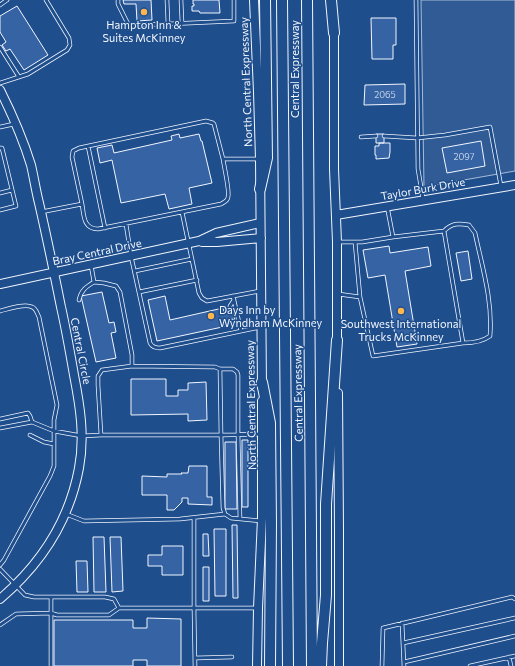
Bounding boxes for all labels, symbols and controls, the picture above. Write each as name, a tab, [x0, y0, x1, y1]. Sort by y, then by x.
marker: Hampton Inn & Suites McKinney	[139, 7, 149, 17]
street label: North Central Expressway	[237, 16, 254, 147]
place label: Hampton Inn & Suites McKinney	[103, 18, 186, 44]
street label: Central Expressway	[288, 20, 301, 118]
house number: 2065	[374, 89, 396, 100]
house number: 2097	[453, 151, 475, 162]
street label: Taylor Burk Drive	[380, 175, 466, 202]
street label: Bray Central Drive	[51, 236, 143, 267]
place label: Days Inn by Wyndham McKinney	[219, 303, 322, 329]
marker: Southwest International Trucks McKinney	[396, 306, 406, 316]
marker: Days Inn by Wyndham McKinney	[206, 311, 216, 321]
street label: Central Circle	[69, 316, 94, 386]
place label: Southwest International Trucks McKinney	[341, 317, 461, 343]
street label: North Central Expressway	[243, 340, 258, 470]
street label: Central Expressway	[290, 344, 305, 442]

